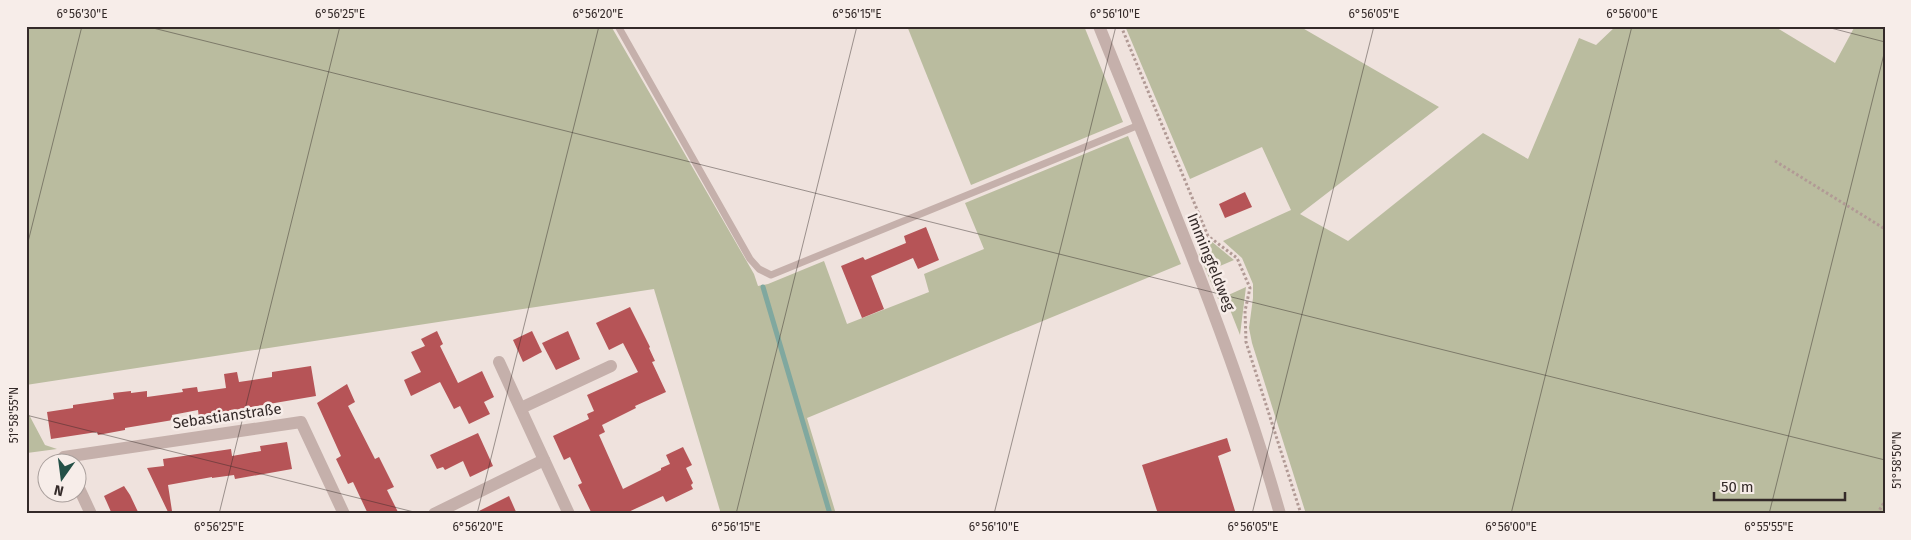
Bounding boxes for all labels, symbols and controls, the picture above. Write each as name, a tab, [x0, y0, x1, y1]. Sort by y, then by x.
text: 6°56'30"E	[56, 7, 108, 21]
text: 6°56'25"E	[315, 7, 365, 21]
text: 6°56'20"E	[572, 7, 624, 21]
text: 6°56'15"E	[832, 7, 882, 21]
text: 6°56'10"E	[1090, 7, 1140, 21]
text: 6°56'05"E	[1349, 7, 1399, 21]
text: 6°56'00"E	[1606, 7, 1658, 21]
street label: Immingfeldweg	[1183, 210, 1239, 314]
text: 51°58'55"N	[7, 387, 21, 443]
street label: Sebastianstraße	[171, 399, 283, 433]
text: 51°58'50"N	[1890, 431, 1904, 489]
north arrow	[38, 452, 88, 502]
scale bar	[1714, 470, 1845, 502]
text: 50 m	[1721, 478, 1754, 496]
text: N	[52, 481, 66, 500]
text: 6°56'25"E	[194, 520, 244, 534]
text: 6°56'20"E	[452, 520, 504, 534]
text: 6°56'15"E	[711, 520, 761, 534]
text: 6°56'10"E	[969, 520, 1019, 534]
text: 6°56'05"E	[1228, 520, 1278, 534]
text: 6°56'00"E	[1485, 520, 1537, 534]
text: 6°55'55"E	[1744, 520, 1794, 534]

